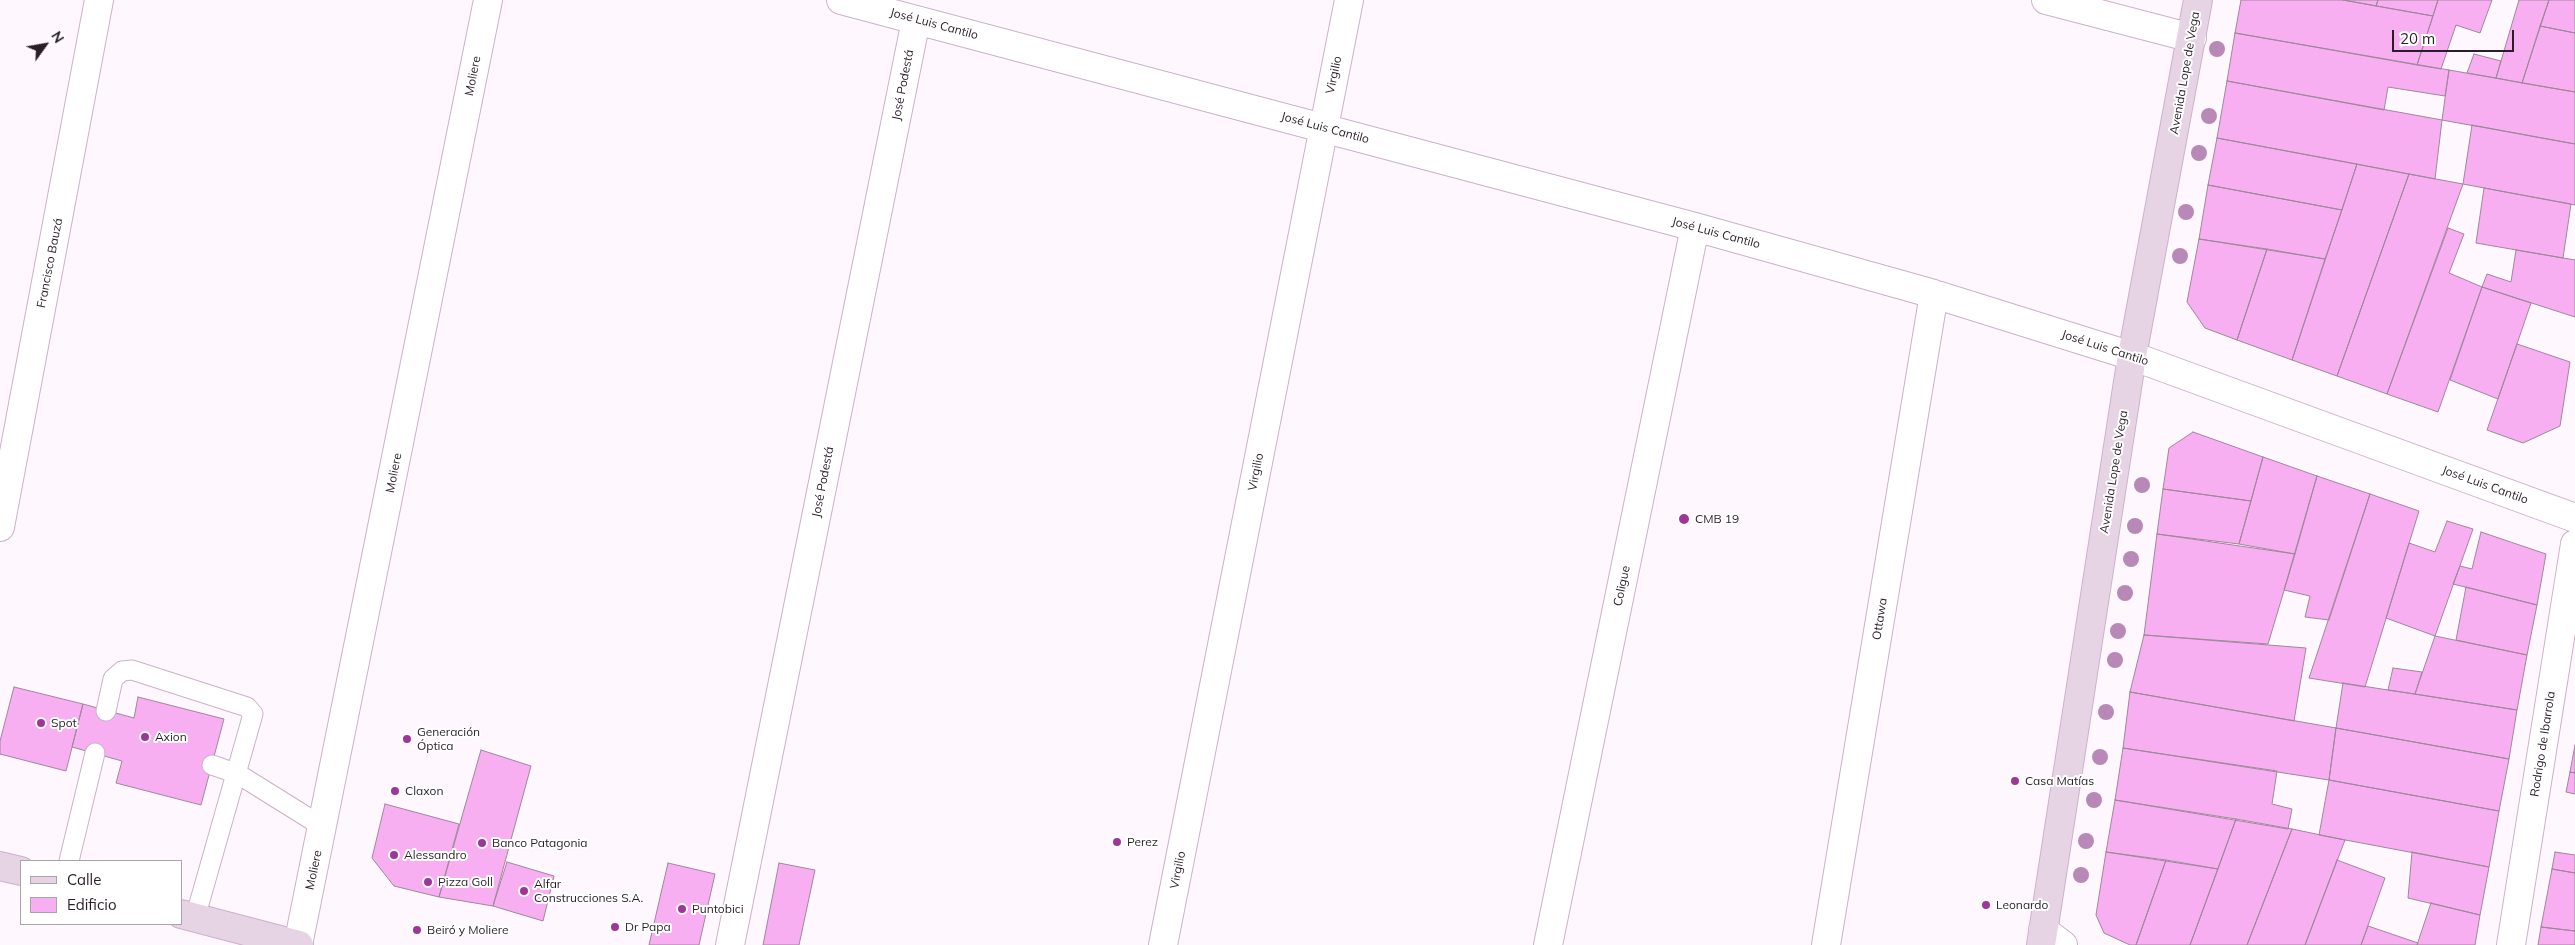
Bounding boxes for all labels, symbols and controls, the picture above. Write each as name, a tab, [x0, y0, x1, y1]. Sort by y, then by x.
street label: José Luis Cantilo	[888, 5, 980, 43]
street label: Avenida Lope de Vega	[2167, 10, 2203, 136]
north arrow	[20, 20, 70, 70]
scale bar	[2395, 20, 2518, 52]
text: N	[47, 28, 68, 46]
text: 20 m	[2400, 29, 2435, 48]
street label: José Podestá	[889, 48, 917, 122]
street label: Moliere	[462, 55, 484, 97]
street label: Virgilio	[1323, 55, 1345, 95]
street label: José Luis Cantilo	[1279, 109, 1371, 147]
street label: José Luis Cantilo	[1670, 214, 1762, 252]
street label: Francisco Bauzá	[34, 217, 66, 309]
street label: José Luis Cantilo	[2060, 327, 2150, 369]
street label: Avenida Lope de Vega	[2097, 409, 2131, 535]
street label: José Podestá	[809, 445, 837, 519]
street label: Moliere	[383, 452, 405, 494]
street label: Virgilio	[1245, 452, 1267, 492]
street label: José Luis Cantilo	[2440, 463, 2530, 507]
marker: CMB 19	[1677, 512, 1691, 526]
place label: CMB 19	[1695, 512, 1739, 526]
street label: Coligue	[1611, 564, 1633, 608]
street label: Ottawa	[1870, 597, 1890, 641]
street label: Rodrigo de Ibarrola	[2528, 690, 2558, 798]
place label: Spot	[51, 716, 77, 730]
marker: Spot	[35, 717, 47, 729]
place label: Generación Óptica	[417, 725, 480, 753]
place label: Axion	[155, 730, 187, 744]
marker: Axion	[139, 731, 151, 743]
marker: Generación Óptica	[401, 733, 413, 745]
place label: Casa Matías	[2025, 774, 2094, 788]
marker: Casa Matías	[2009, 775, 2021, 787]
place label: Claxon	[405, 784, 443, 798]
marker: Claxon	[389, 785, 401, 797]
place label: Perez	[1127, 835, 1158, 849]
place label: Banco Patagonia	[492, 836, 587, 850]
marker: Perez	[1111, 836, 1123, 848]
marker: Banco Patagonia	[476, 837, 488, 849]
place label: Alessandro	[404, 848, 467, 862]
street label: Moliere	[303, 849, 325, 891]
marker: Alessandro	[388, 849, 400, 861]
street label: Virgilio	[1167, 850, 1189, 890]
legend	[20, 860, 182, 925]
text: Calle	[67, 870, 101, 889]
place label: Pizza Goll	[438, 875, 493, 889]
marker: Pizza Goll	[422, 876, 434, 888]
place label: Alfar Construcciones S.A.	[534, 877, 643, 905]
marker: Alfar Construcciones S.A.	[518, 885, 530, 897]
text: Edificio	[67, 895, 117, 914]
place label: Leonardo	[1996, 898, 2048, 912]
marker: Leonardo	[1980, 899, 1992, 911]
place label: Puntobici	[692, 902, 744, 916]
marker: Puntobici	[676, 903, 688, 915]
place label: Dr Papa	[625, 920, 671, 934]
marker: Dr Papa	[609, 921, 621, 933]
place label: Beiró y Moliere	[427, 923, 509, 937]
marker: Beiró y Moliere	[411, 924, 423, 936]

